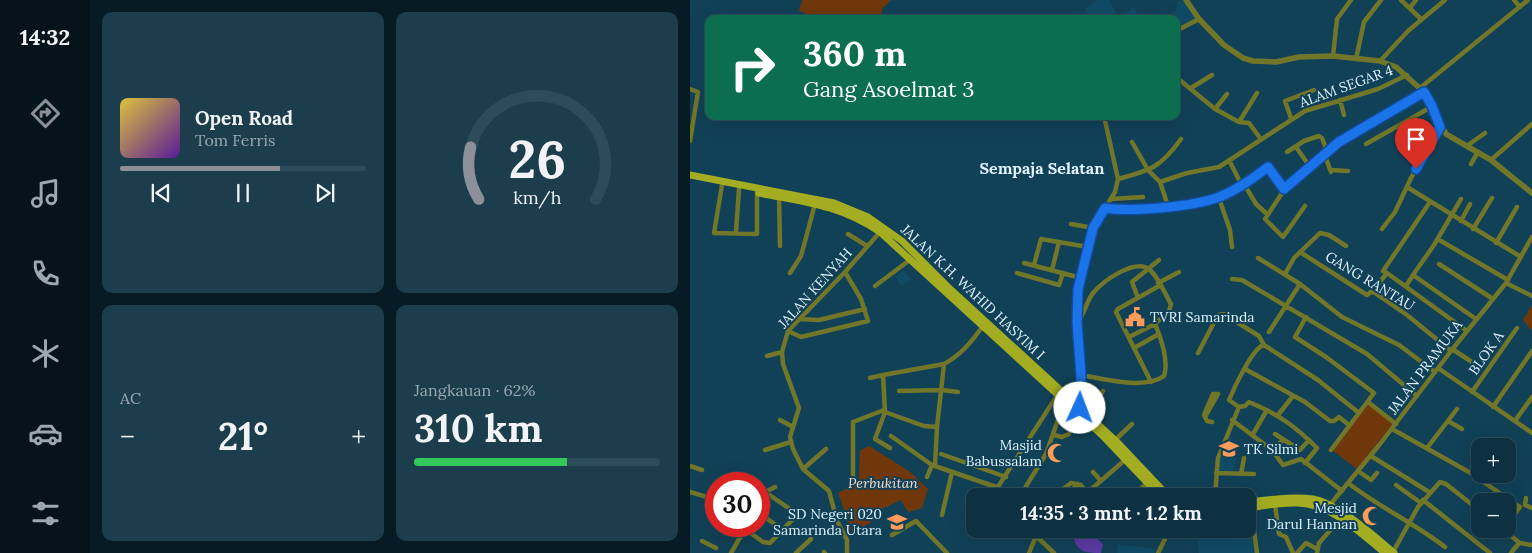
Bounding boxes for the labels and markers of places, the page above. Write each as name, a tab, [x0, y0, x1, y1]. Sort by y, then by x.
pin	[1395, 118, 1437, 169]
public building icon: TVRI Samarinda	[1124, 306, 1146, 328]
place label: TVRI Samarinda	[1150, 308, 1255, 326]
place label: Masjid Babussalam	[966, 436, 1042, 470]
school or university icon: TK Silmi	[1218, 438, 1240, 460]
place label: TK Silmi	[1244, 440, 1298, 458]
mosque icon: Masjid Babussalam	[1046, 442, 1068, 464]
place label: Mesjid Darul Hannan	[1267, 499, 1357, 533]
place label: SD Negeri 020 Samarinda Utara	[773, 505, 882, 539]
mosque icon: Mesjid Darul Hannan	[1361, 505, 1383, 527]
school or university icon: SD Negeri 020 Samarinda Utara	[886, 511, 908, 533]

